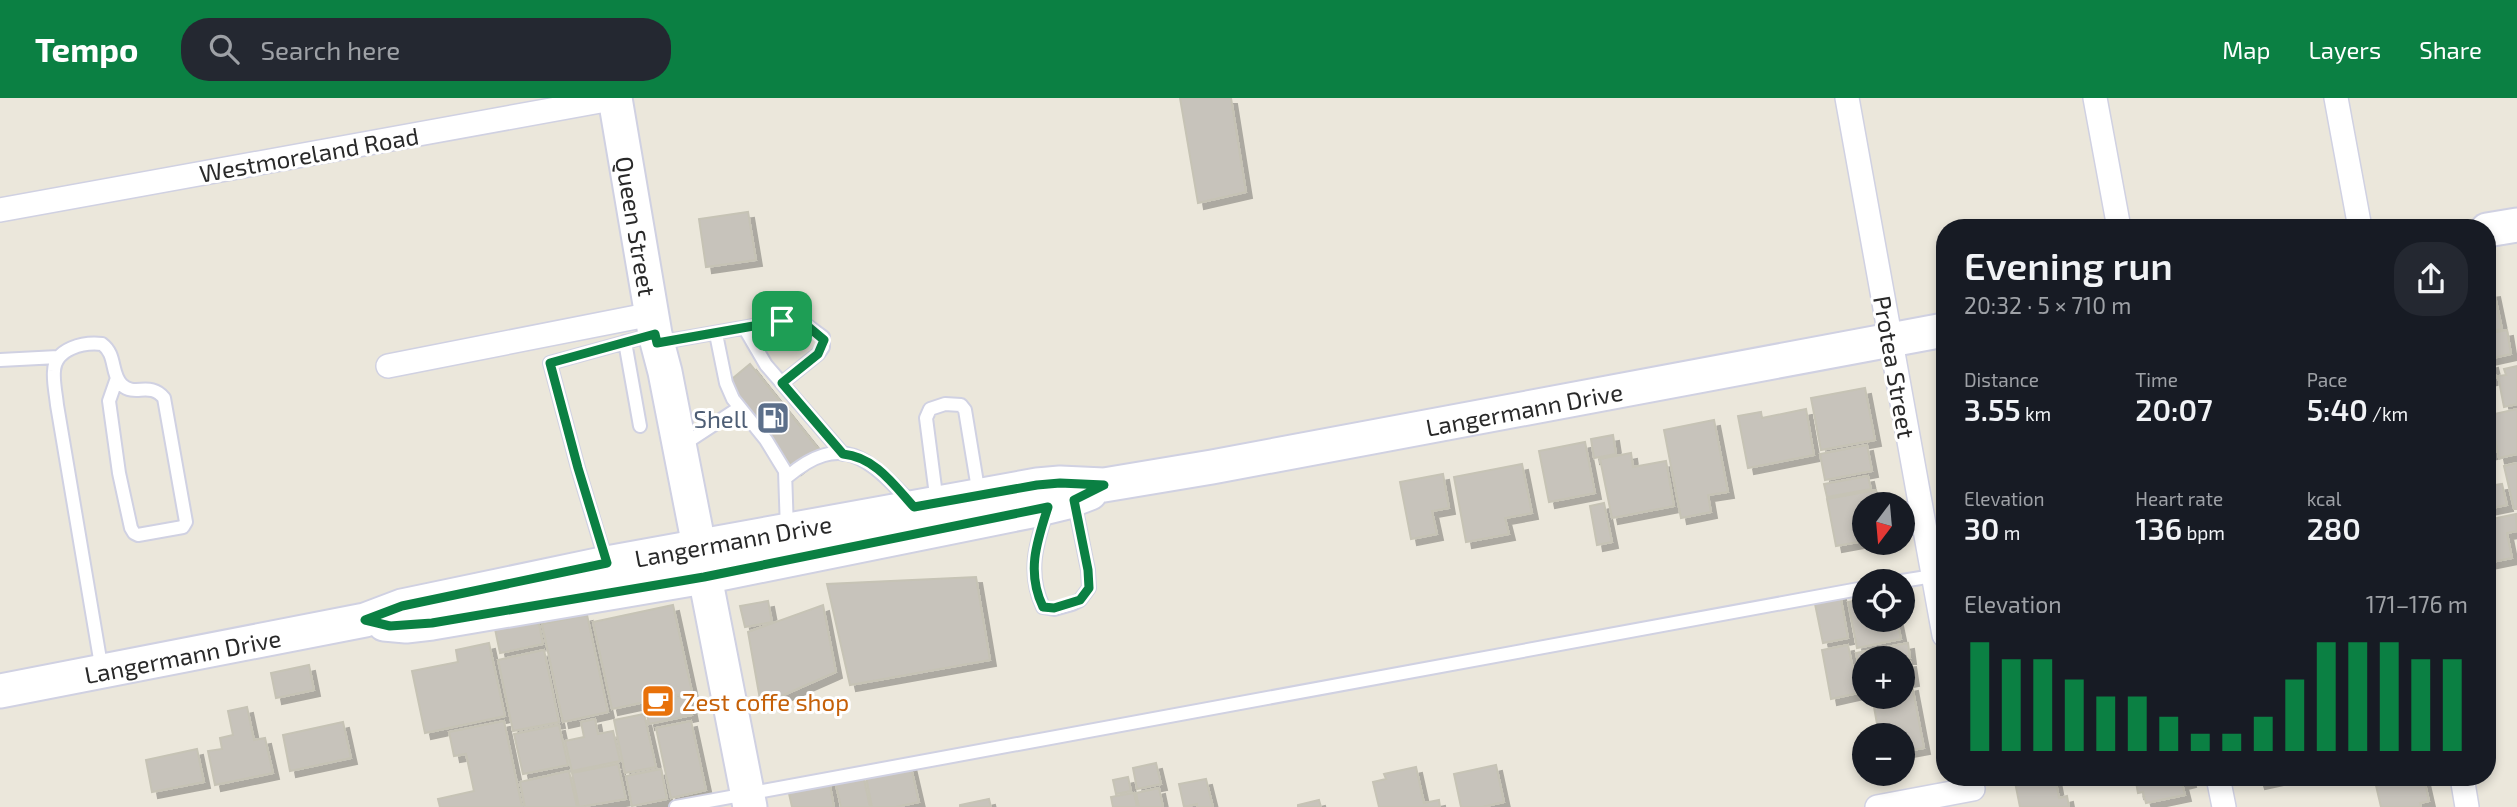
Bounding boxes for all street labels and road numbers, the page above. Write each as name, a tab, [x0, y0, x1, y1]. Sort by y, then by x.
street label: Westmoreland Road	[197, 120, 421, 188]
street label: Queen Street	[611, 154, 663, 298]
street label: Protea Street	[1868, 293, 1922, 441]
street label: Langermann Drive	[1423, 376, 1625, 441]
street label: Langermann Drive	[632, 508, 834, 572]
street label: Langermann Drive	[82, 622, 283, 689]

